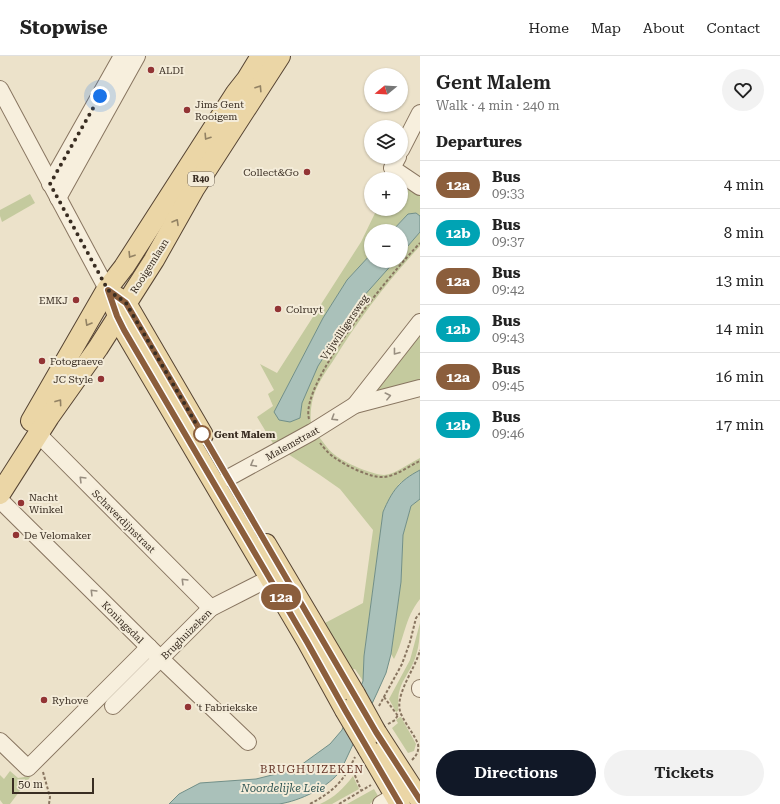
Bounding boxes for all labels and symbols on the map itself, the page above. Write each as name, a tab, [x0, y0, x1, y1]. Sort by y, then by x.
marker: ALDI	[146, 65, 156, 75]
place label: ALDI	[159, 65, 184, 76]
north arrow	[364, 68, 408, 112]
your location	[90, 86, 110, 106]
one-way arrow	[255, 86, 262, 93]
place label: Jims Gent Rooigem	[195, 99, 244, 122]
marker: Jims Gent Rooigem	[182, 105, 192, 115]
one-way arrow	[204, 133, 212, 140]
place label: Collect&Go	[243, 167, 299, 178]
marker: Collect&Go	[302, 167, 312, 177]
road number: R40	[188, 172, 214, 186]
one-way arrow	[171, 219, 178, 226]
street label: Rooigemlaan	[128, 236, 171, 296]
one-way arrow	[128, 251, 136, 258]
street label: Vrijwilligersweg	[318, 292, 371, 362]
place label: EMKJ	[39, 295, 68, 306]
marker: EMKJ	[71, 295, 81, 305]
marker: Colruyt	[273, 304, 283, 314]
place label: Colruyt	[286, 304, 323, 315]
one-way arrow	[85, 319, 92, 326]
one-way arrow	[394, 348, 401, 355]
marker: Fotograeve	[37, 356, 47, 366]
place label: Fotograeve	[50, 356, 103, 367]
place label: JC Style	[53, 374, 93, 385]
marker: JC Style	[96, 374, 106, 384]
one-way arrow	[384, 393, 391, 401]
one-way arrow	[54, 400, 61, 407]
one-way arrow	[331, 413, 338, 421]
street label: Malemstraat	[264, 424, 321, 463]
marker: Gent Malem	[193, 425, 211, 443]
place label: Gent Malem	[214, 429, 276, 440]
one-way arrow	[250, 460, 258, 467]
one-way arrow	[79, 476, 87, 484]
street label: Schaverdijnstraat	[90, 488, 158, 555]
place label: Nacht Winkel	[29, 492, 63, 515]
marker: Nacht Winkel	[16, 498, 26, 508]
marker: De Velomaker	[11, 530, 21, 540]
place label: De Velomaker	[24, 530, 91, 541]
one-way arrow	[181, 578, 189, 586]
line badge: 12a	[258, 584, 304, 610]
one-way arrow	[90, 589, 98, 597]
street label: Koningsdal	[99, 599, 146, 646]
street label: Brughuizeken	[159, 607, 214, 662]
marker: Ryhove	[39, 695, 49, 705]
place label: Ryhove	[52, 695, 89, 706]
marker: 't Fabriekske	[183, 702, 193, 712]
place label: 't Fabriekske	[196, 702, 258, 713]
district label: BRUGHUIZEKEN	[260, 763, 364, 776]
scale bar	[12, 776, 94, 795]
water label: Noordelijke Leie	[240, 782, 325, 795]

